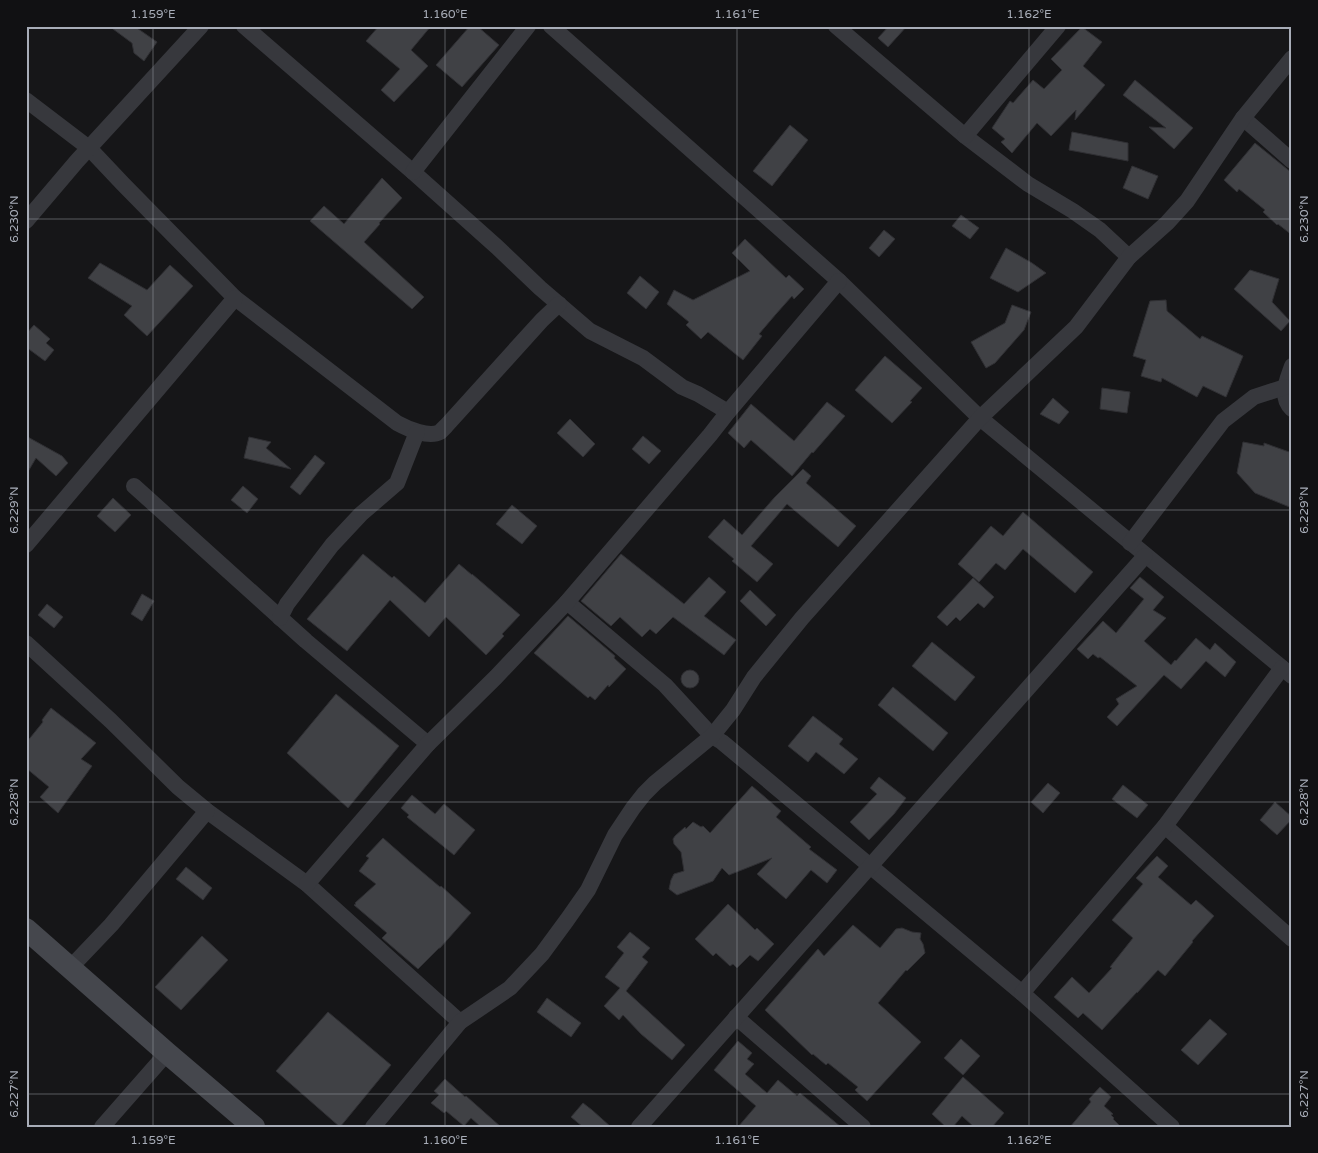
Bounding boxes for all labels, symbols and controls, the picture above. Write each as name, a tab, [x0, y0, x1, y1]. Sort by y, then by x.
text: 1.159°E	[130, 7, 176, 21]
text: 1.160°E	[422, 7, 468, 21]
text: 1.161°E	[714, 7, 760, 21]
text: 1.162°E	[1006, 7, 1052, 21]
text: 6.230°N	[7, 195, 21, 243]
text: 6.230°N	[1297, 195, 1311, 243]
text: 6.229°N	[7, 486, 21, 534]
text: 6.229°N	[1297, 486, 1311, 534]
text: 6.228°N	[7, 778, 21, 826]
text: 6.228°N	[1297, 778, 1311, 826]
text: 6.227°N	[7, 1070, 21, 1118]
text: 6.227°N	[1297, 1070, 1311, 1118]
text: 1.159°E	[130, 1133, 176, 1147]
text: 1.160°E	[422, 1133, 468, 1147]
text: 1.161°E	[714, 1133, 760, 1147]
text: 1.162°E	[1006, 1133, 1052, 1147]

